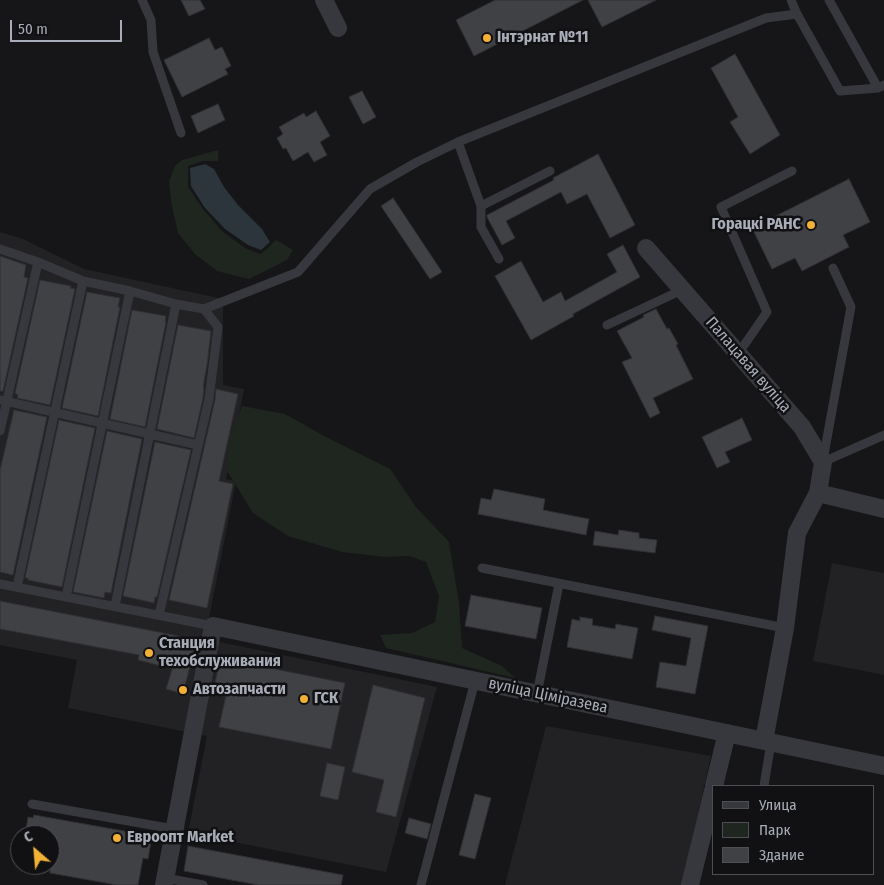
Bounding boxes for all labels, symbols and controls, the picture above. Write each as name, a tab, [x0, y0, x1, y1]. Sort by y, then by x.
scale bar	[12, 10, 125, 42]
text: 50 m	[18, 20, 48, 38]
place label: Інтэрнат №11	[497, 28, 588, 48]
marker: Інтэрнат №11	[481, 32, 493, 44]
place label: Горацкі РАНС	[712, 215, 801, 235]
marker: Горацкі РАНС	[805, 219, 817, 231]
street label: Палацавая вуліца	[701, 313, 795, 417]
place label: Станция техобслуживания	[159, 634, 281, 672]
marker: Станция техобслуживания	[143, 647, 155, 659]
street label: вуліца Ціміразева	[487, 674, 609, 718]
place label: Автозапчасти	[193, 680, 286, 700]
marker: Автозапчасти	[177, 684, 189, 696]
place label: ГСК	[314, 689, 338, 709]
marker: ГСК	[298, 693, 310, 705]
legend	[712, 785, 874, 875]
text: Улица	[759, 796, 797, 814]
text: Парк	[759, 821, 790, 839]
north arrow	[10, 825, 60, 875]
text: С	[21, 828, 36, 846]
place label: Евроопт Market	[127, 828, 234, 848]
marker: Евроопт Market	[111, 832, 123, 844]
text: Здание	[759, 846, 805, 864]

